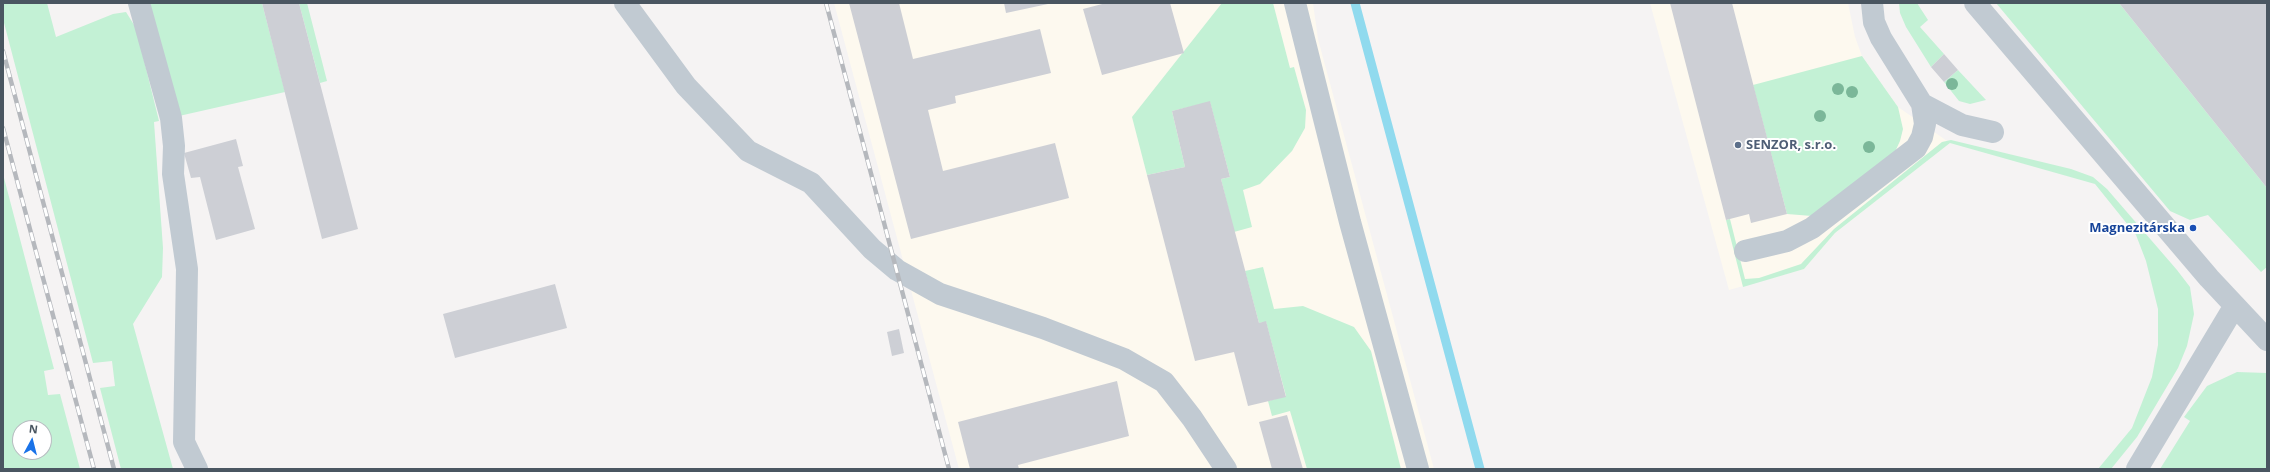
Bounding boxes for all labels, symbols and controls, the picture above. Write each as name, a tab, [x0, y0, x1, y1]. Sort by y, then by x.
place label: SENZOR, s.r.o.	[1746, 137, 1836, 153]
marker: SENZOR, s.r.o.	[1733, 140, 1743, 150]
place label: Magnezitárska	[2089, 220, 2185, 236]
marker: Magnezitárska	[2188, 223, 2198, 233]
north arrow	[12, 420, 52, 460]
text: N	[28, 421, 39, 437]

